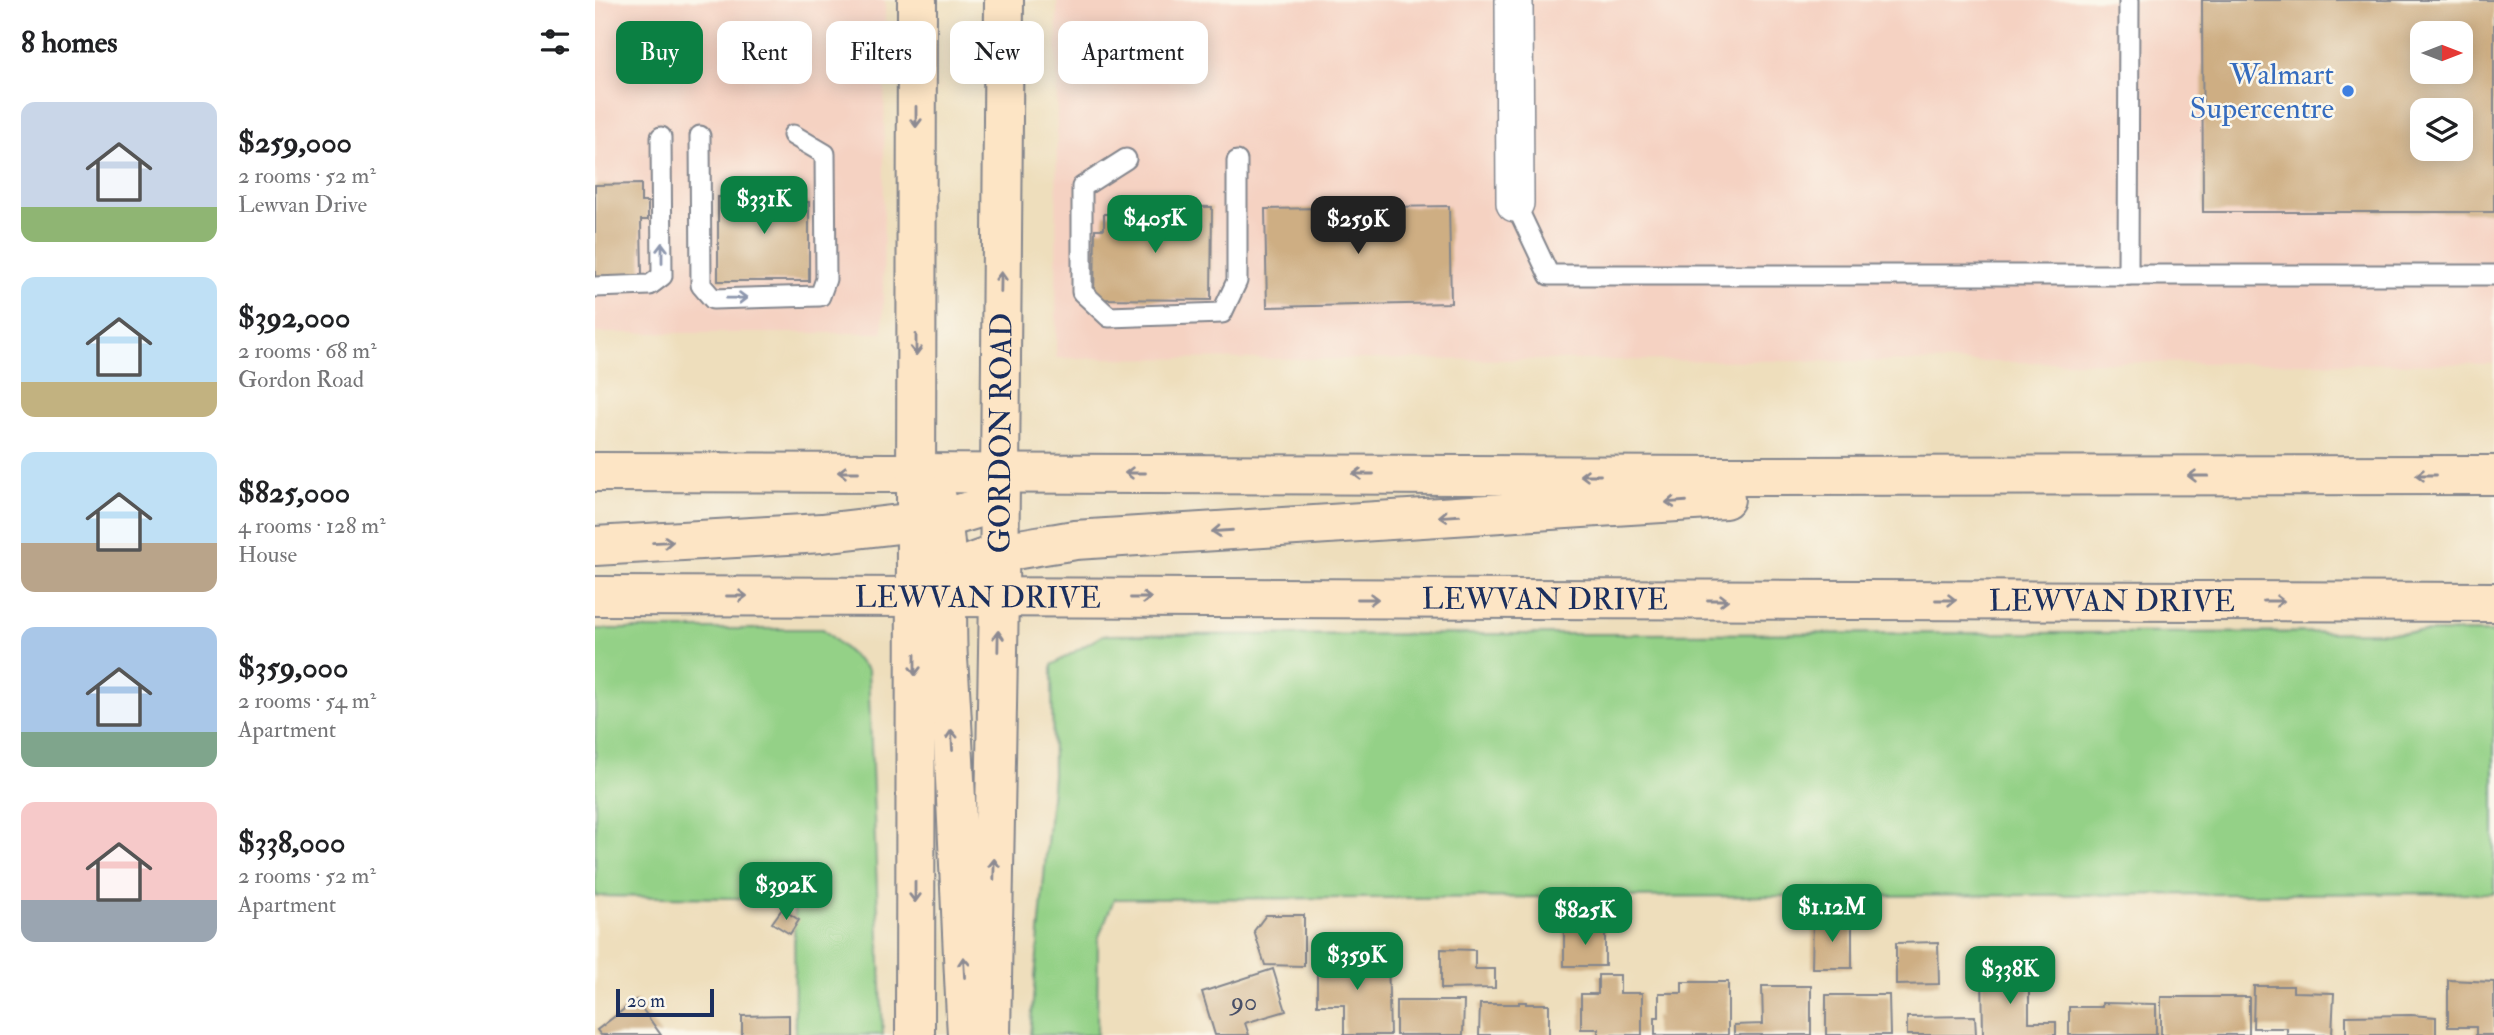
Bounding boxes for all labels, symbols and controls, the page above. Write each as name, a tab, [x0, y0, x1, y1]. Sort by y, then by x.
chip: Buy	[616, 21, 703, 84]
chip: Rent	[717, 21, 812, 84]
chip: Filters	[826, 21, 936, 84]
chip: New	[950, 21, 1044, 84]
chip: Apartment	[1058, 21, 1208, 84]
north arrow	[2410, 21, 2473, 84]
map controls	[2410, 21, 2473, 161]
icon: filters	[536, 23, 574, 61]
text: 8 homes	[21, 24, 118, 61]
place label: Walmart Supercentre	[2190, 56, 2334, 127]
marker: Walmart Supercentre	[2340, 83, 2356, 99]
button: layers	[2410, 98, 2473, 161]
one-way arrow	[909, 105, 923, 128]
text: $259,000	[238, 124, 352, 161]
icon: home	[77, 130, 161, 214]
text: 2 rooms · 52 m²	[238, 161, 376, 190]
pin: $331K	[715, 176, 813, 236]
text: $331K	[737, 184, 791, 213]
text: Lewvan Drive	[238, 190, 367, 219]
pin: $405K	[1106, 196, 1204, 255]
pin: $259K	[1309, 196, 1407, 256]
text: $405K	[1123, 203, 1187, 232]
text: $259K	[1327, 204, 1389, 233]
one-way arrow	[655, 242, 668, 265]
one-way arrow	[994, 271, 1008, 294]
one-way arrow	[725, 291, 748, 305]
text: $392,000	[238, 299, 350, 336]
icon: home	[77, 305, 161, 389]
street label: GORDON ROAD	[981, 313, 1020, 554]
one-way arrow	[909, 333, 923, 356]
text: 2 rooms · 68 m²	[238, 336, 377, 365]
text: Gordon Road	[238, 365, 364, 394]
one-way arrow	[836, 465, 859, 479]
one-way arrow	[1124, 466, 1147, 480]
one-way arrow	[1352, 467, 1375, 481]
one-way arrow	[1579, 468, 1602, 482]
one-way arrow	[2415, 468, 2438, 482]
one-way arrow	[2187, 469, 2210, 483]
text: $825,000	[238, 474, 350, 511]
icon: home	[77, 480, 161, 564]
one-way arrow	[1665, 496, 1688, 509]
one-way arrow	[1438, 510, 1461, 523]
text: 4 rooms · 128 m²	[238, 511, 386, 540]
one-way arrow	[1211, 525, 1234, 538]
one-way arrow	[651, 535, 674, 548]
text: House	[238, 540, 297, 569]
street label: LEWVAN DRIVE	[855, 579, 1101, 617]
street label: LEWVAN DRIVE	[1422, 581, 1668, 618]
street label: LEWVAN DRIVE	[1989, 582, 2235, 620]
one-way arrow	[725, 589, 748, 603]
one-way arrow	[1129, 591, 1152, 605]
one-way arrow	[1356, 592, 1379, 606]
one-way arrow	[1706, 593, 1729, 607]
one-way arrow	[1934, 593, 1957, 607]
one-way arrow	[2262, 594, 2285, 608]
one-way arrow	[991, 630, 1005, 653]
text: $359,000	[238, 649, 348, 686]
one-way arrow	[908, 653, 922, 676]
icon: home	[77, 655, 161, 739]
text: 2 rooms · 54 m²	[238, 686, 376, 715]
text: Apartment	[238, 715, 336, 744]
one-way arrow	[945, 729, 958, 751]
text: $338,000	[238, 824, 345, 861]
icon: home	[77, 830, 161, 914]
one-way arrow	[987, 858, 1001, 881]
text: 2 rooms · 52 m²	[238, 861, 376, 890]
pin: $392K	[737, 862, 835, 922]
text: $392K	[755, 870, 817, 899]
one-way arrow	[908, 880, 922, 903]
pin: $1.12M	[1775, 884, 1889, 944]
pin: $825K	[1536, 888, 1634, 947]
text: Apartment	[238, 890, 336, 919]
text: $1.12M	[1798, 892, 1866, 921]
text: $825K	[1554, 895, 1616, 924]
pin: $359K	[1308, 932, 1406, 992]
text: $359K	[1327, 940, 1387, 969]
pin: $338K	[1961, 946, 2059, 1006]
text: $338K	[1981, 954, 2039, 983]
one-way arrow	[957, 956, 970, 979]
scale bar	[616, 986, 714, 1018]
house number: 90	[1229, 986, 1257, 1018]
text: 20 m	[627, 989, 665, 1013]

